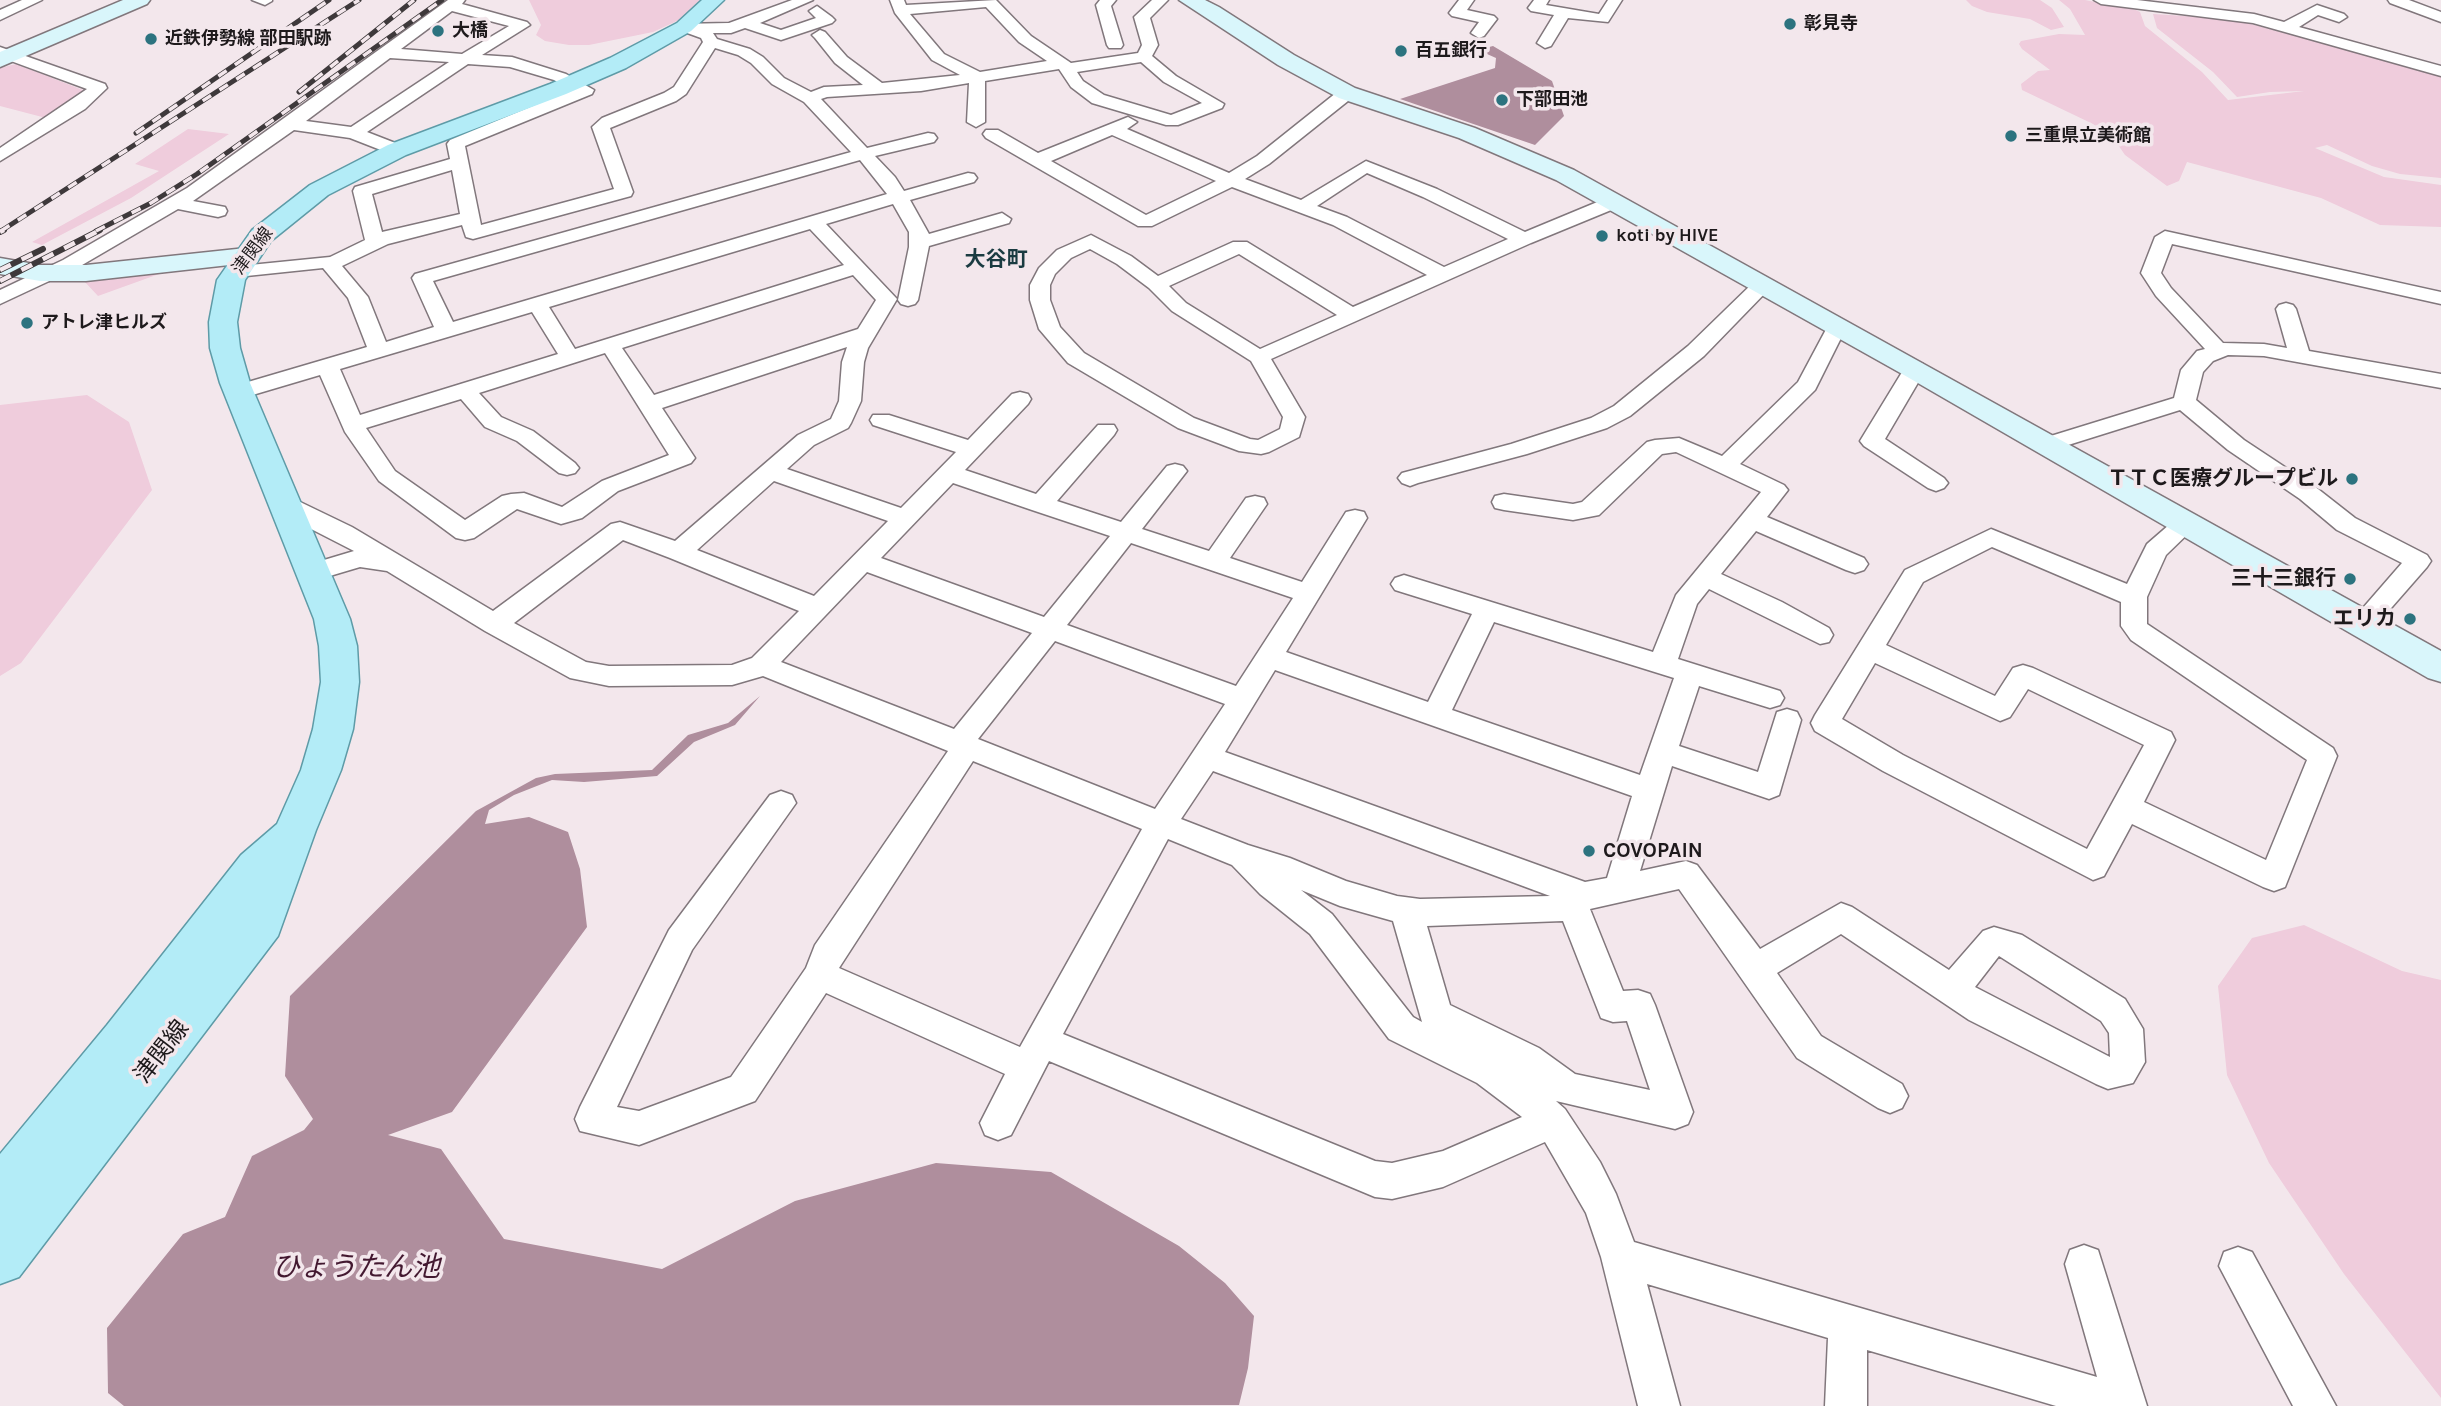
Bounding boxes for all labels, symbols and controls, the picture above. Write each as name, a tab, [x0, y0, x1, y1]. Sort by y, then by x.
place label: 彰見寺	[1804, 13, 1858, 35]
marker: 彰見寺	[1782, 16, 1798, 32]
place label: 大橋	[452, 20, 488, 42]
marker: 大橋	[430, 23, 446, 39]
place label: 近鉄伊勢線 部田駅跡	[165, 28, 332, 50]
marker: 近鉄伊勢線 部田駅跡	[143, 31, 159, 47]
place label: 百五銀行	[1415, 40, 1487, 62]
marker: 百五銀行	[1393, 43, 1409, 59]
place label: 下部田池	[1516, 89, 1588, 111]
marker: 下部田池	[1494, 92, 1510, 108]
place label: 三重県立美術館	[2025, 125, 2151, 147]
marker: 三重県立美術館	[2003, 128, 2019, 144]
street label: 津関線	[228, 223, 278, 279]
place label: koti by HIVE	[1616, 225, 1719, 247]
marker: koti by HIVE	[1594, 228, 1610, 244]
district label: 大谷町	[965, 247, 1027, 273]
place label: アトレ津ヒルズ	[41, 312, 167, 334]
marker: アトレ津ヒルズ	[19, 315, 35, 331]
place label: ＴＴＣ医療グループビル	[2107, 466, 2338, 492]
marker: ＴＴＣ医療グループビル	[2344, 471, 2360, 487]
place label: 三十三銀行	[2231, 566, 2336, 592]
marker: 三十三銀行	[2342, 571, 2358, 587]
place label: エリカ	[2333, 606, 2396, 632]
marker: エリカ	[2402, 611, 2418, 627]
place label: COVOPAIN	[1603, 838, 1703, 864]
marker: COVOPAIN	[1581, 843, 1597, 859]
street label: 津関線	[128, 1015, 196, 1089]
water label: ひょうたん池	[272, 1251, 440, 1285]

